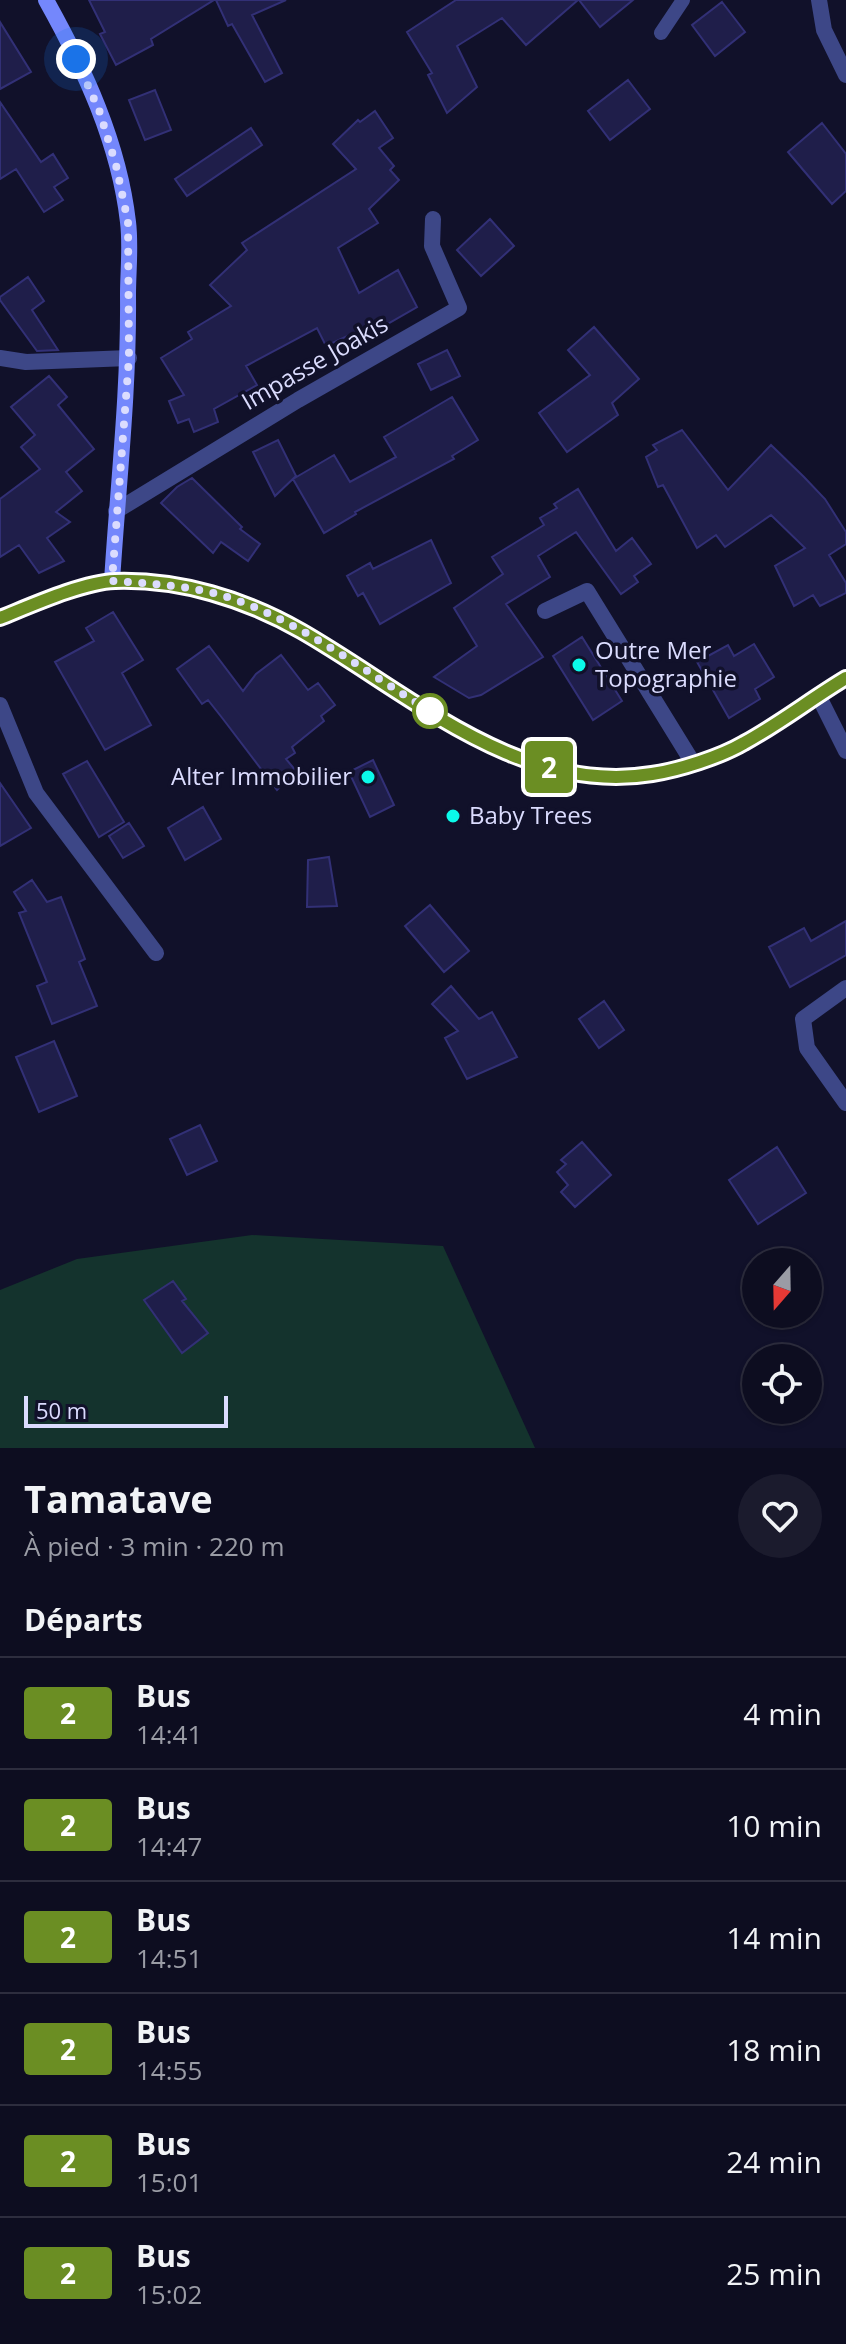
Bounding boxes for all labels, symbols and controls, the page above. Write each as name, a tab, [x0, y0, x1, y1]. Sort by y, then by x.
your location	[56, 39, 96, 79]
street label: Impasse Joakis	[235, 306, 393, 417]
place label: Outre Mer Topographie	[595, 633, 737, 694]
marker: Outre Mer Topographie	[570, 656, 588, 674]
unlabelled marker	[413, 694, 447, 728]
line badge: 2	[523, 741, 575, 793]
text: 2	[541, 748, 557, 786]
place label: Alter Immobilier	[171, 759, 352, 792]
marker: Alter Immobilier	[359, 768, 377, 786]
place label: Baby Trees	[469, 798, 592, 831]
marker: Baby Trees	[444, 807, 462, 825]
north arrow	[742, 1248, 822, 1328]
map controls	[742, 1248, 822, 1424]
button: locate	[742, 1344, 822, 1424]
scale bar	[24, 1392, 228, 1428]
text: 50 m	[36, 1395, 87, 1425]
text: Tamatave	[24, 1472, 213, 1524]
button: heart	[738, 1474, 822, 1558]
text: À pied · 3 min · 220 m	[24, 1528, 284, 1564]
text: Départs	[24, 1599, 143, 1640]
text: Bus	[136, 1675, 191, 1716]
text: 4 min	[743, 1693, 822, 1734]
text: 2	[60, 1694, 76, 1732]
text: 14:41	[136, 1716, 202, 1752]
text: Bus	[136, 1787, 191, 1828]
text: 10 min	[726, 1805, 822, 1846]
text: 2	[60, 1806, 76, 1844]
text: 14:47	[136, 1828, 202, 1864]
text: Bus	[136, 1899, 191, 1940]
text: 14 min	[726, 1917, 822, 1958]
text: 2	[60, 1918, 76, 1956]
text: 14:51	[136, 1940, 202, 1976]
text: Bus	[136, 2011, 191, 2052]
text: 18 min	[726, 2029, 822, 2070]
text: 2	[60, 2030, 76, 2068]
text: 14:55	[136, 2052, 202, 2088]
text: Bus	[136, 2123, 191, 2164]
text: 24 min	[726, 2141, 822, 2182]
text: 2	[60, 2142, 76, 2180]
text: 15:01	[136, 2164, 202, 2200]
text: Bus	[136, 2235, 191, 2276]
text: 25 min	[726, 2253, 822, 2294]
text: 2	[60, 2254, 76, 2292]
text: 15:02	[136, 2276, 202, 2312]

